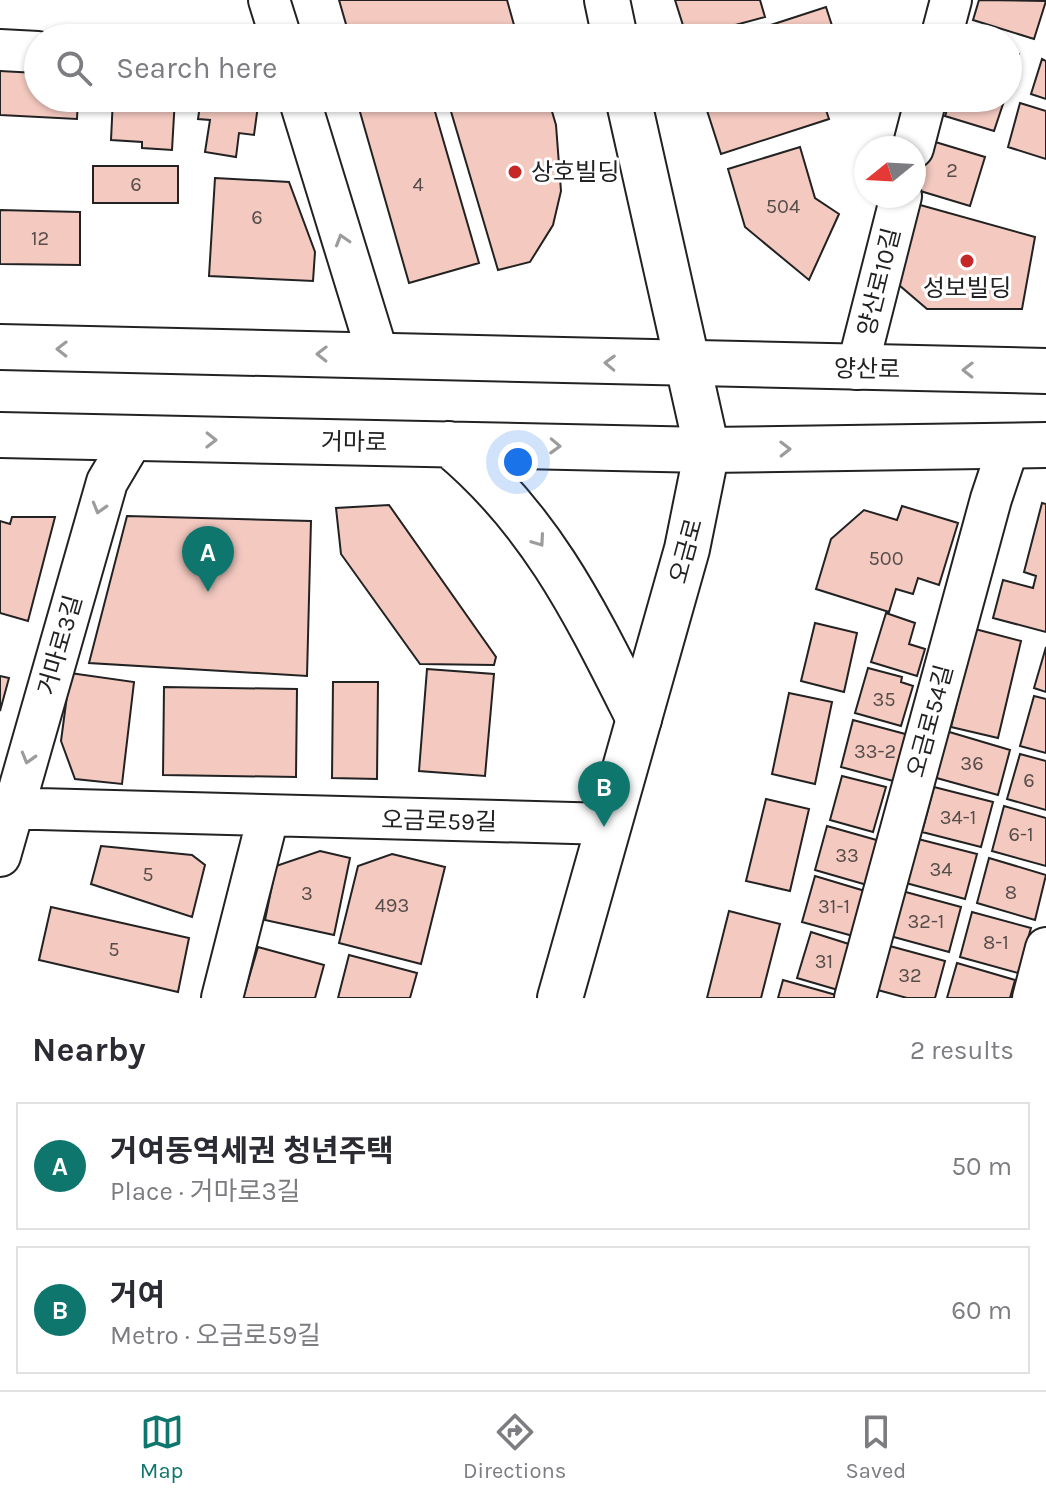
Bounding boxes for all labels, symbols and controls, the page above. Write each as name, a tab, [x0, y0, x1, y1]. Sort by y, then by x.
search box	[24, 24, 1022, 112]
icon: search	[52, 46, 96, 90]
text: Search here	[116, 50, 277, 86]
north arrow	[854, 136, 926, 208]
place label: 상호빌딩	[531, 158, 619, 186]
house number: 2	[946, 159, 958, 182]
marker: 상호빌딩	[506, 163, 524, 181]
house number: 6	[130, 173, 142, 196]
house number: 4	[412, 173, 424, 196]
house number: 504	[766, 195, 800, 218]
house number: 6	[251, 206, 263, 229]
street label: 양산로10길	[852, 225, 906, 339]
house number: 12	[31, 227, 49, 250]
one-way arrow	[336, 233, 352, 247]
marker: 성보빌딩	[958, 252, 976, 270]
place label: 성보빌딩	[923, 274, 1011, 302]
one-way arrow	[55, 340, 68, 357]
one-way arrow	[315, 345, 328, 363]
street label: 양산로	[834, 354, 900, 384]
one-way arrow	[603, 355, 616, 372]
one-way arrow	[961, 361, 974, 379]
street label: 거마로	[321, 427, 387, 457]
one-way arrow	[205, 431, 218, 448]
one-way arrow	[549, 438, 562, 455]
one-way arrow	[779, 440, 792, 458]
your location	[498, 442, 538, 482]
one-way arrow	[92, 500, 108, 514]
street label: 오금로	[664, 515, 708, 587]
pin: A	[182, 526, 234, 592]
one-way arrow	[530, 533, 544, 547]
house number: 500	[868, 547, 904, 570]
street label: 거마로3길	[32, 592, 88, 698]
street label: 오금로54길	[902, 662, 958, 780]
house number: 35	[872, 688, 896, 711]
house number: 33-2	[854, 740, 896, 763]
one-way arrow	[21, 750, 37, 764]
house number: 36	[960, 752, 984, 775]
pin: B	[578, 761, 630, 827]
house number: 6	[1023, 769, 1035, 792]
street label: 오금로59길	[381, 806, 497, 836]
house number: 34-1	[940, 806, 976, 829]
house number: 6-1	[1008, 823, 1034, 846]
house number: 33	[835, 844, 859, 867]
house number: 34	[930, 858, 952, 881]
house number: 5	[142, 863, 154, 886]
house number: 8	[1005, 881, 1017, 904]
house number: 3	[301, 882, 313, 905]
house number: 493	[375, 894, 409, 917]
house number: 31-1	[818, 895, 850, 918]
house number: 32-1	[908, 910, 944, 933]
house number: 8-1	[983, 931, 1009, 954]
house number: 5	[108, 938, 120, 961]
house number: 31	[815, 950, 833, 973]
house number: 32	[898, 964, 922, 987]
text: Nearby	[32, 1030, 146, 1070]
text: 2 results	[910, 1035, 1014, 1066]
text: 거여동역세권 청년주택	[110, 1133, 394, 1169]
text: A	[52, 1151, 68, 1182]
text: 50 m	[951, 1151, 1012, 1182]
text: Place · 거마로3길	[110, 1176, 301, 1207]
text: 거여	[110, 1277, 165, 1313]
text: B	[52, 1295, 68, 1326]
text: 60 m	[951, 1295, 1012, 1326]
text: Metro · 오금로59길	[110, 1320, 321, 1351]
tab: Map	[140, 1410, 184, 1484]
tab: Directions	[463, 1410, 566, 1484]
tab: Saved	[846, 1410, 906, 1484]

